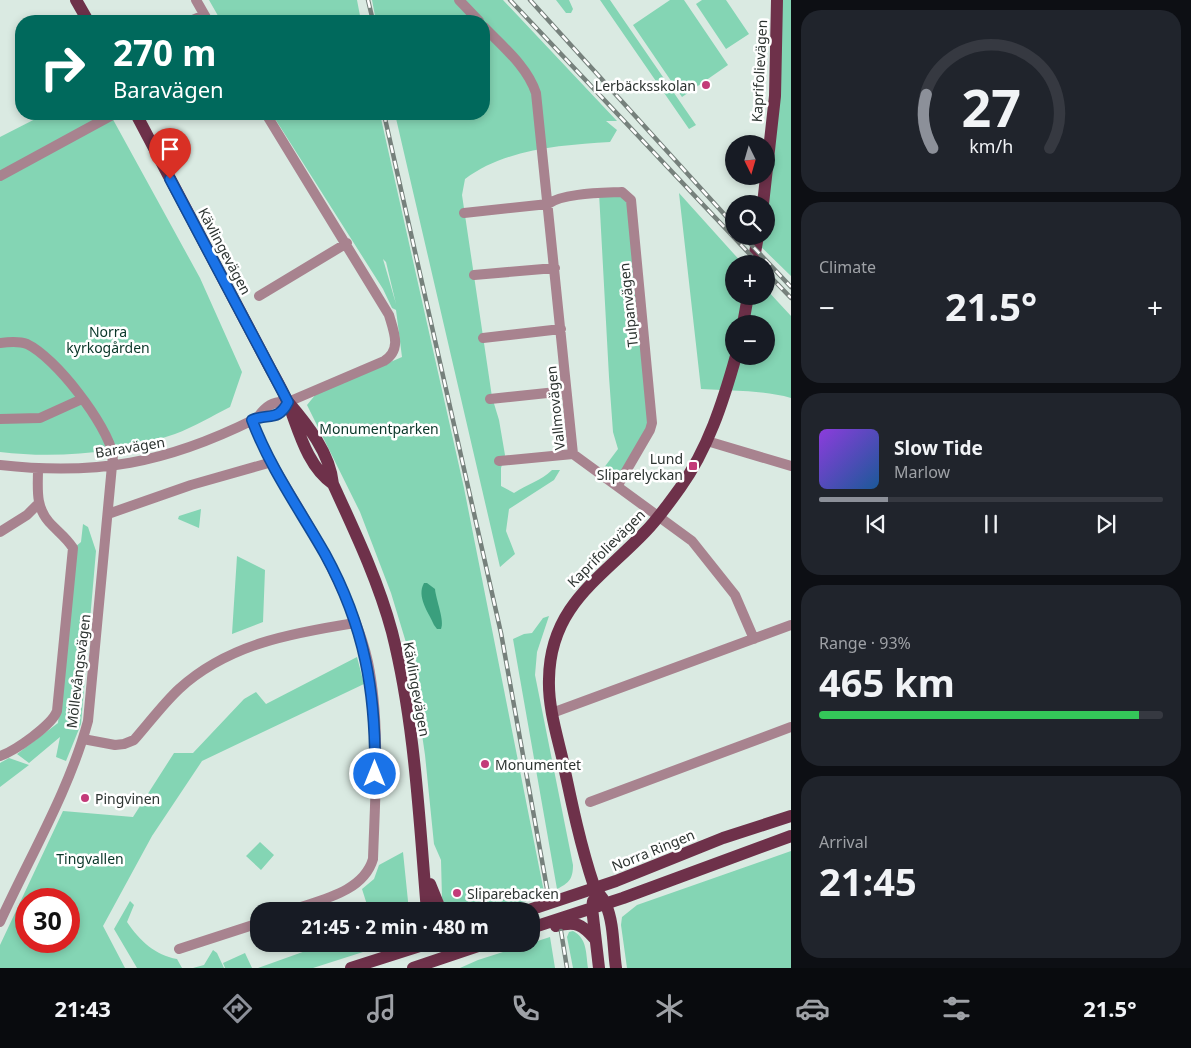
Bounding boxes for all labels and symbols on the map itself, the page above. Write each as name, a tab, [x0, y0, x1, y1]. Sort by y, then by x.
street label: Kaprifolievägen	[747, 19, 771, 123]
place label: Lerbäcksskolan	[595, 76, 696, 95]
marker: Lerbäcksskolan	[700, 79, 712, 91]
pin	[149, 128, 191, 179]
north arrow	[725, 135, 775, 185]
street label: Kävlingevägen	[194, 204, 256, 298]
street label: Tulpanvägen	[614, 262, 642, 348]
park label: Norra kyrkogården	[66, 322, 150, 357]
street label: Vallmovägen	[541, 365, 569, 451]
park label: Monumentparken	[319, 419, 439, 438]
street label: Baravägen	[94, 432, 166, 462]
place label: Lund Sliparelyckan	[597, 449, 683, 484]
marker: Lund Sliparelyckan	[687, 460, 699, 472]
street label: Kaprifolievägen	[563, 505, 649, 591]
street label: Möllevångsvägen	[62, 613, 94, 729]
street label: Kävlingevägen	[399, 640, 435, 738]
position arrow	[348, 747, 400, 799]
place label: Monumentet	[495, 755, 581, 774]
marker: Monumentet	[479, 758, 491, 770]
place label: Pingvinen	[95, 789, 160, 808]
marker: Pingvinen	[79, 792, 91, 804]
street label: Norra Ringen	[609, 825, 697, 875]
park label: Tingvallen	[56, 849, 124, 868]
place label: Sliparebacken	[467, 884, 559, 903]
marker: Sliparebacken	[451, 887, 463, 899]
speed limit sign: 30	[15, 888, 80, 953]

